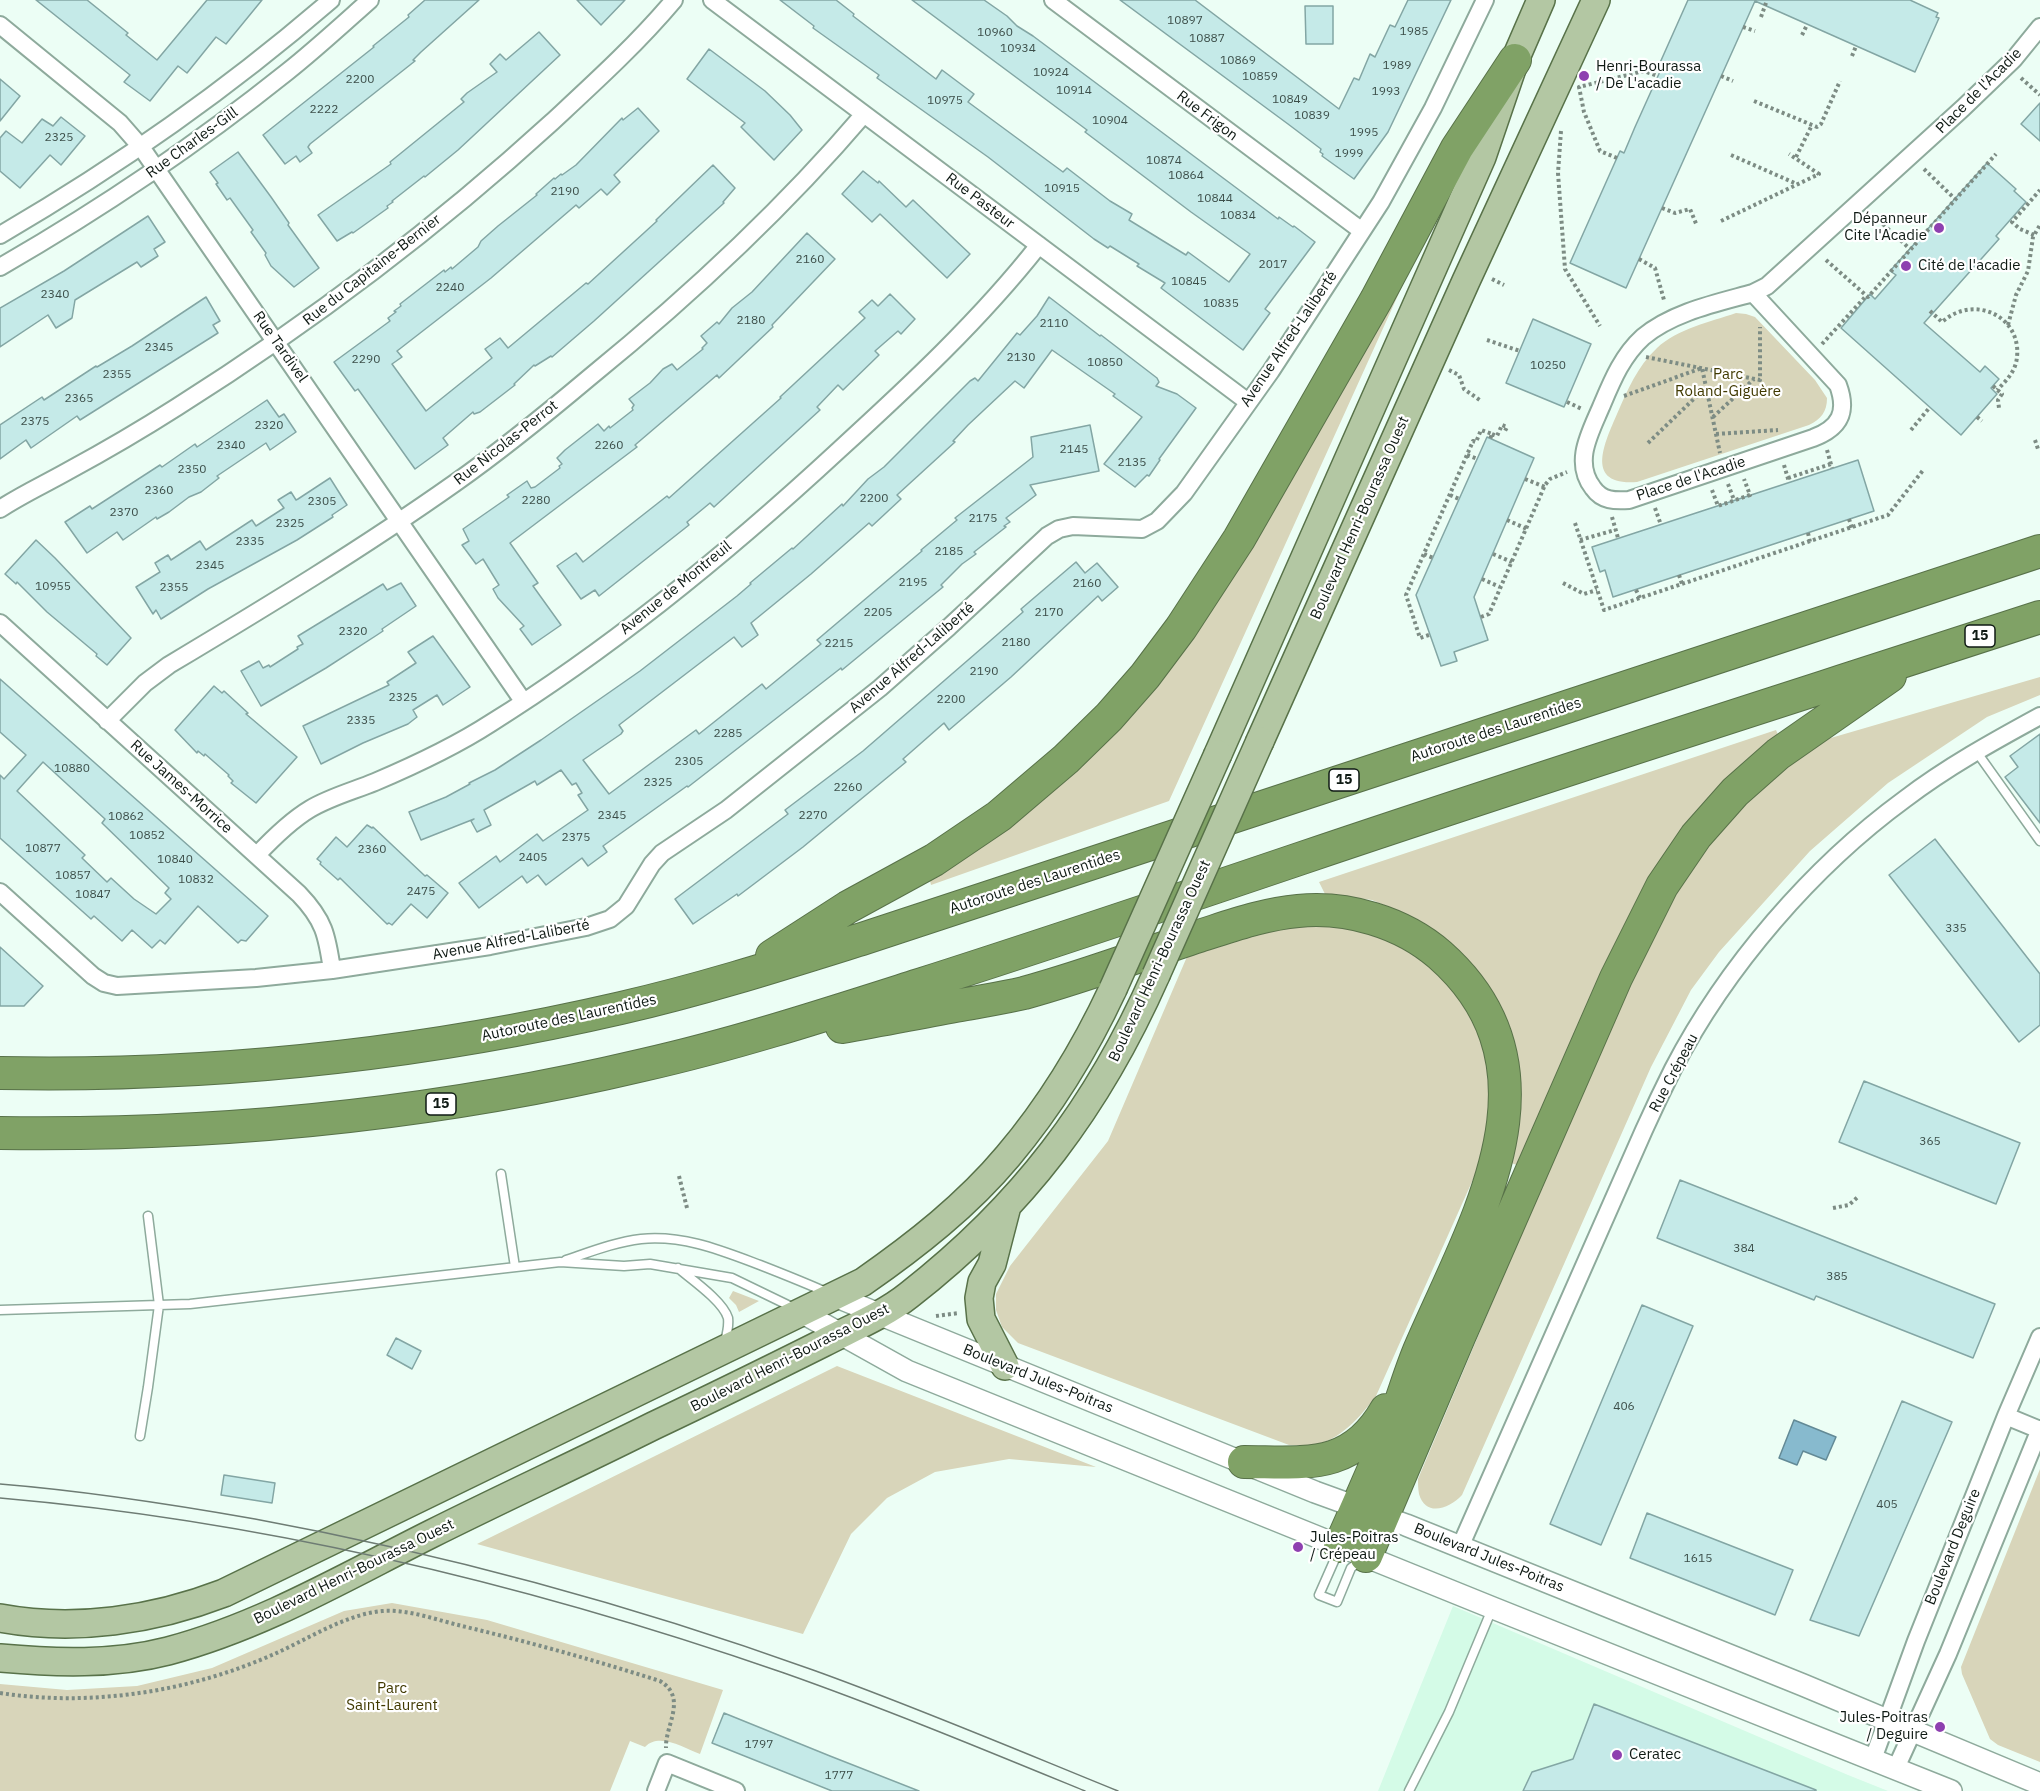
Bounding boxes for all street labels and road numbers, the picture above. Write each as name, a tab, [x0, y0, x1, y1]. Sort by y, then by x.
street label: Place de l'Acadie	[1932, 44, 2026, 138]
street label: Rue Frigon	[1173, 87, 1241, 145]
street label: Rue Charles-Gill	[143, 104, 241, 182]
street label: Rue Pasteur	[942, 169, 1018, 233]
street label: Rue du Capitaine-Bernier	[300, 211, 444, 329]
street label: Avenue Alfred-Laliberté	[1237, 268, 1341, 410]
street label: Rue Tardivel	[249, 308, 311, 386]
street label: Rue Nicolas-Perrot	[450, 397, 562, 489]
street label: Boulevard Henri-Bourassa Ouest	[1307, 414, 1413, 622]
street label: Place de l'Acadie	[1634, 453, 1748, 505]
street label: Avenue de Montreuil	[617, 537, 735, 639]
street label: Avenue Alfred-Laliberté	[846, 599, 978, 717]
road number: 15	[1965, 625, 1995, 647]
street label: Autoroute des Laurentides	[1408, 694, 1584, 766]
street label: Rue James-Morrice	[126, 736, 236, 838]
road number: 15	[1329, 769, 1359, 791]
street label: Autoroute des Laurentides	[947, 846, 1123, 918]
street label: Boulevard Henri-Bourassa Ouest	[1105, 857, 1215, 1065]
street label: Avenue Alfred-Laliberté	[431, 916, 591, 964]
street label: Autoroute des Laurentides	[480, 991, 658, 1045]
street label: Rue Crépeau	[1646, 1031, 1702, 1115]
road number: 15	[426, 1093, 456, 1115]
street label: Boulevard Henri-Bourassa Ouest	[688, 1300, 892, 1416]
street label: Boulevard Jules-Poitras	[960, 1341, 1116, 1417]
street label: Boulevard Deguire	[1921, 1486, 1985, 1608]
street label: Boulevard Henri-Bourassa Ouest	[251, 1516, 457, 1628]
street label: Boulevard Jules-Poitras	[1411, 1520, 1567, 1596]

